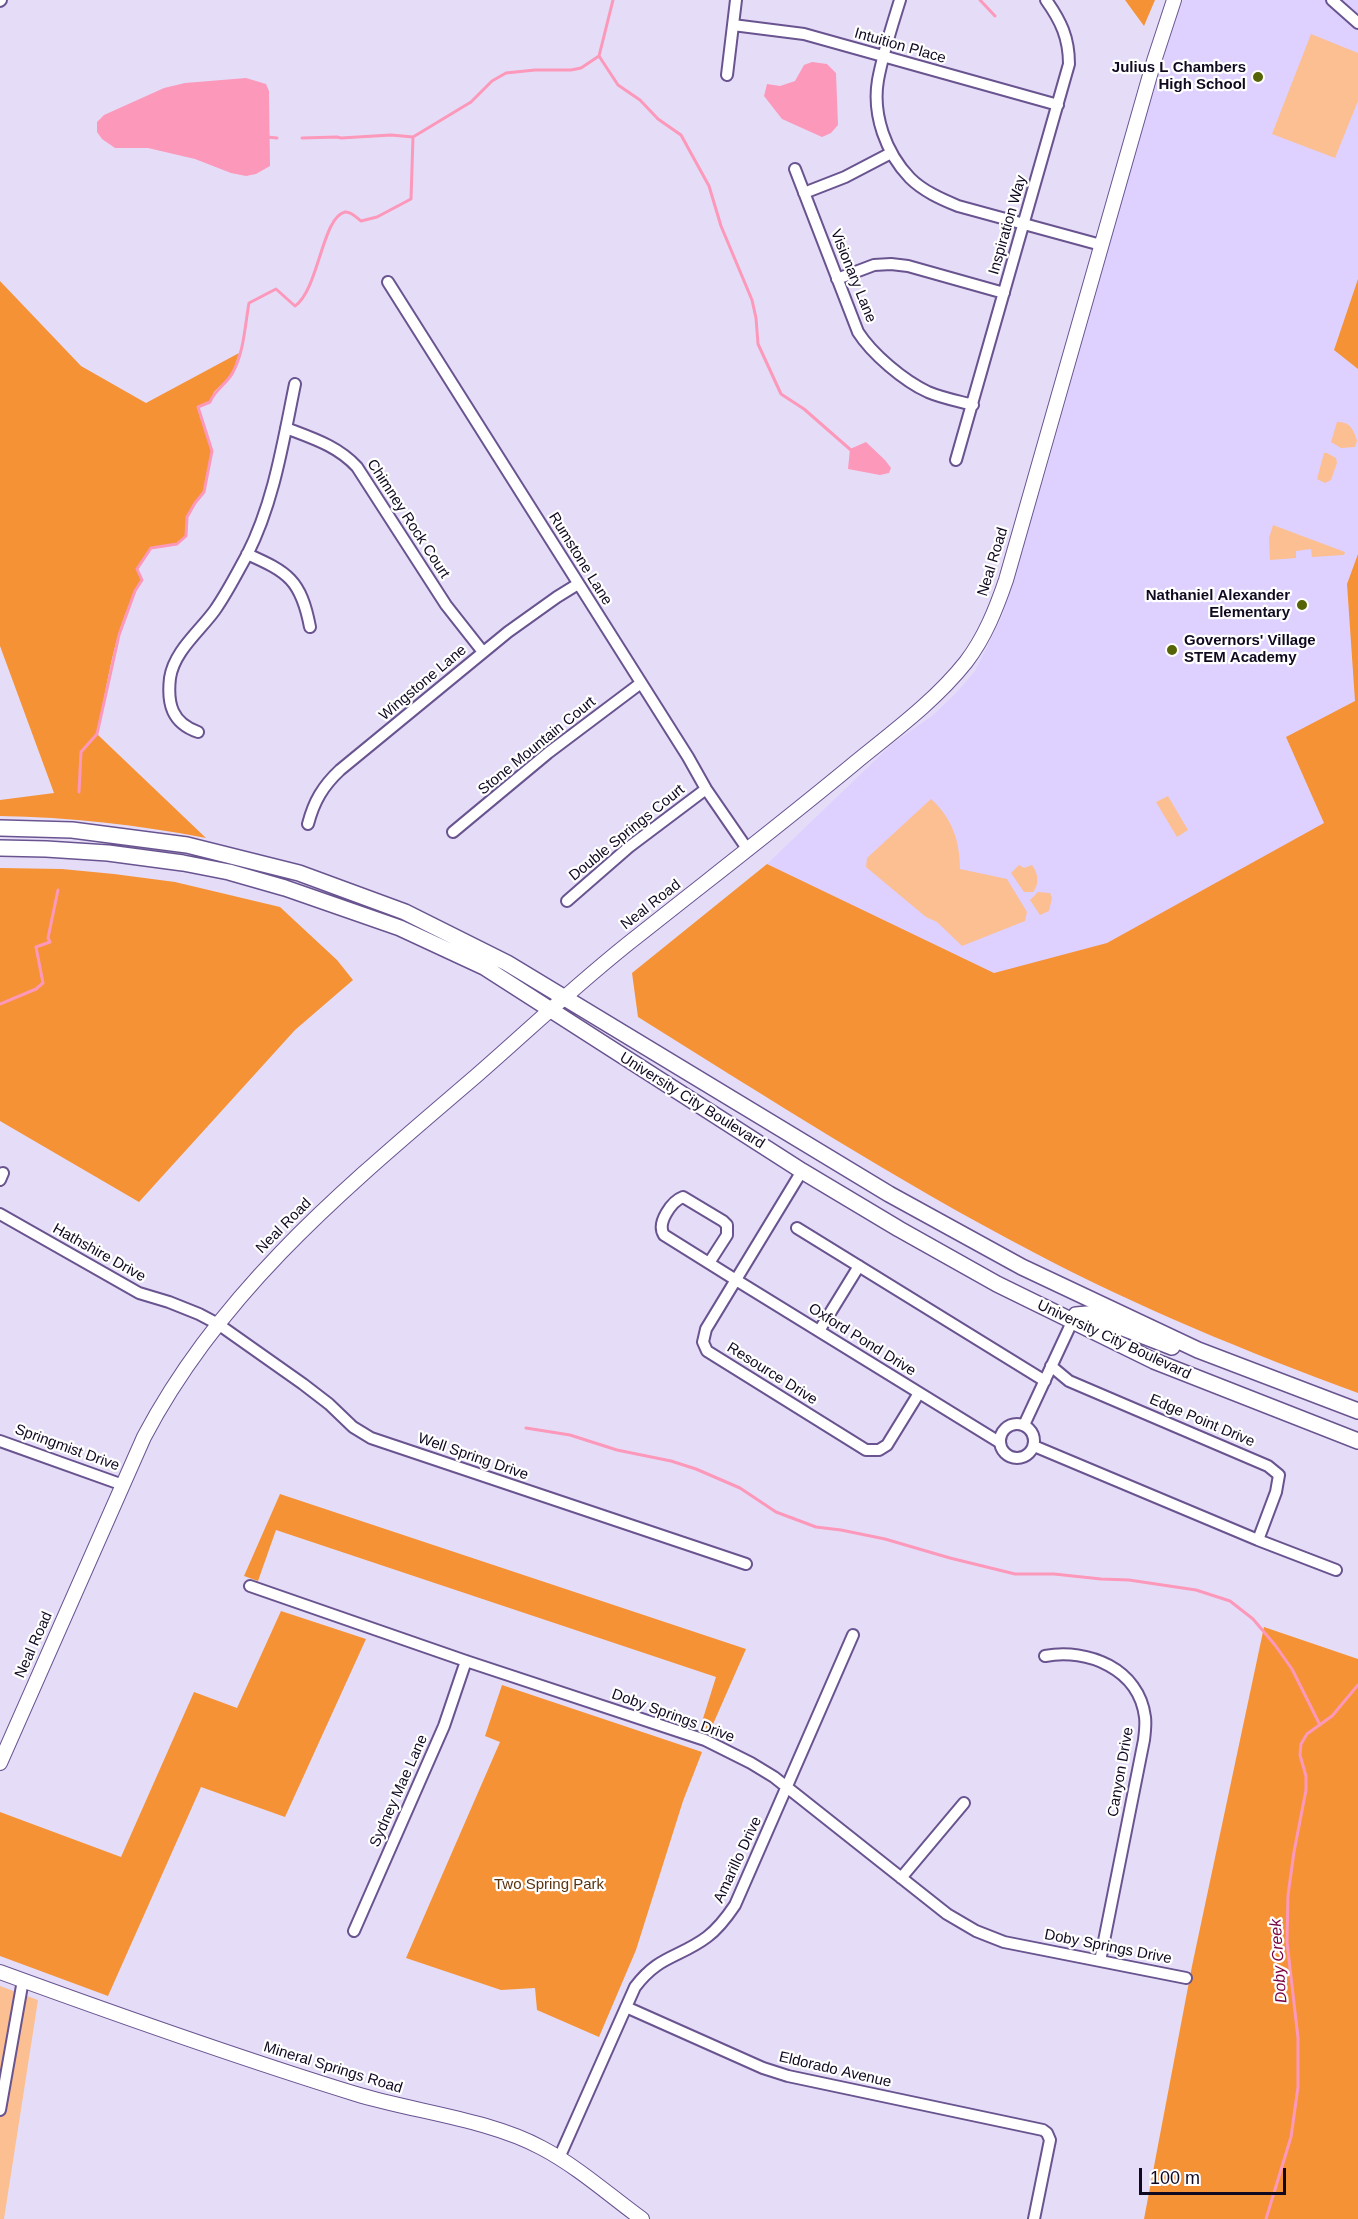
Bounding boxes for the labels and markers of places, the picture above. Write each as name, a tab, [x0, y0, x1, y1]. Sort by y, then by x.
place label: Julius L Chambers High School	[1112, 59, 1246, 94]
marker: Julius L Chambers High School	[1251, 70, 1265, 84]
place label: Nathaniel Alexander Elementary	[1146, 587, 1290, 622]
marker: Nathaniel Alexander Elementary	[1295, 598, 1309, 612]
place label: Governors' Village STEM Academy	[1184, 632, 1316, 667]
marker: Governors' Village STEM Academy	[1165, 643, 1179, 657]

